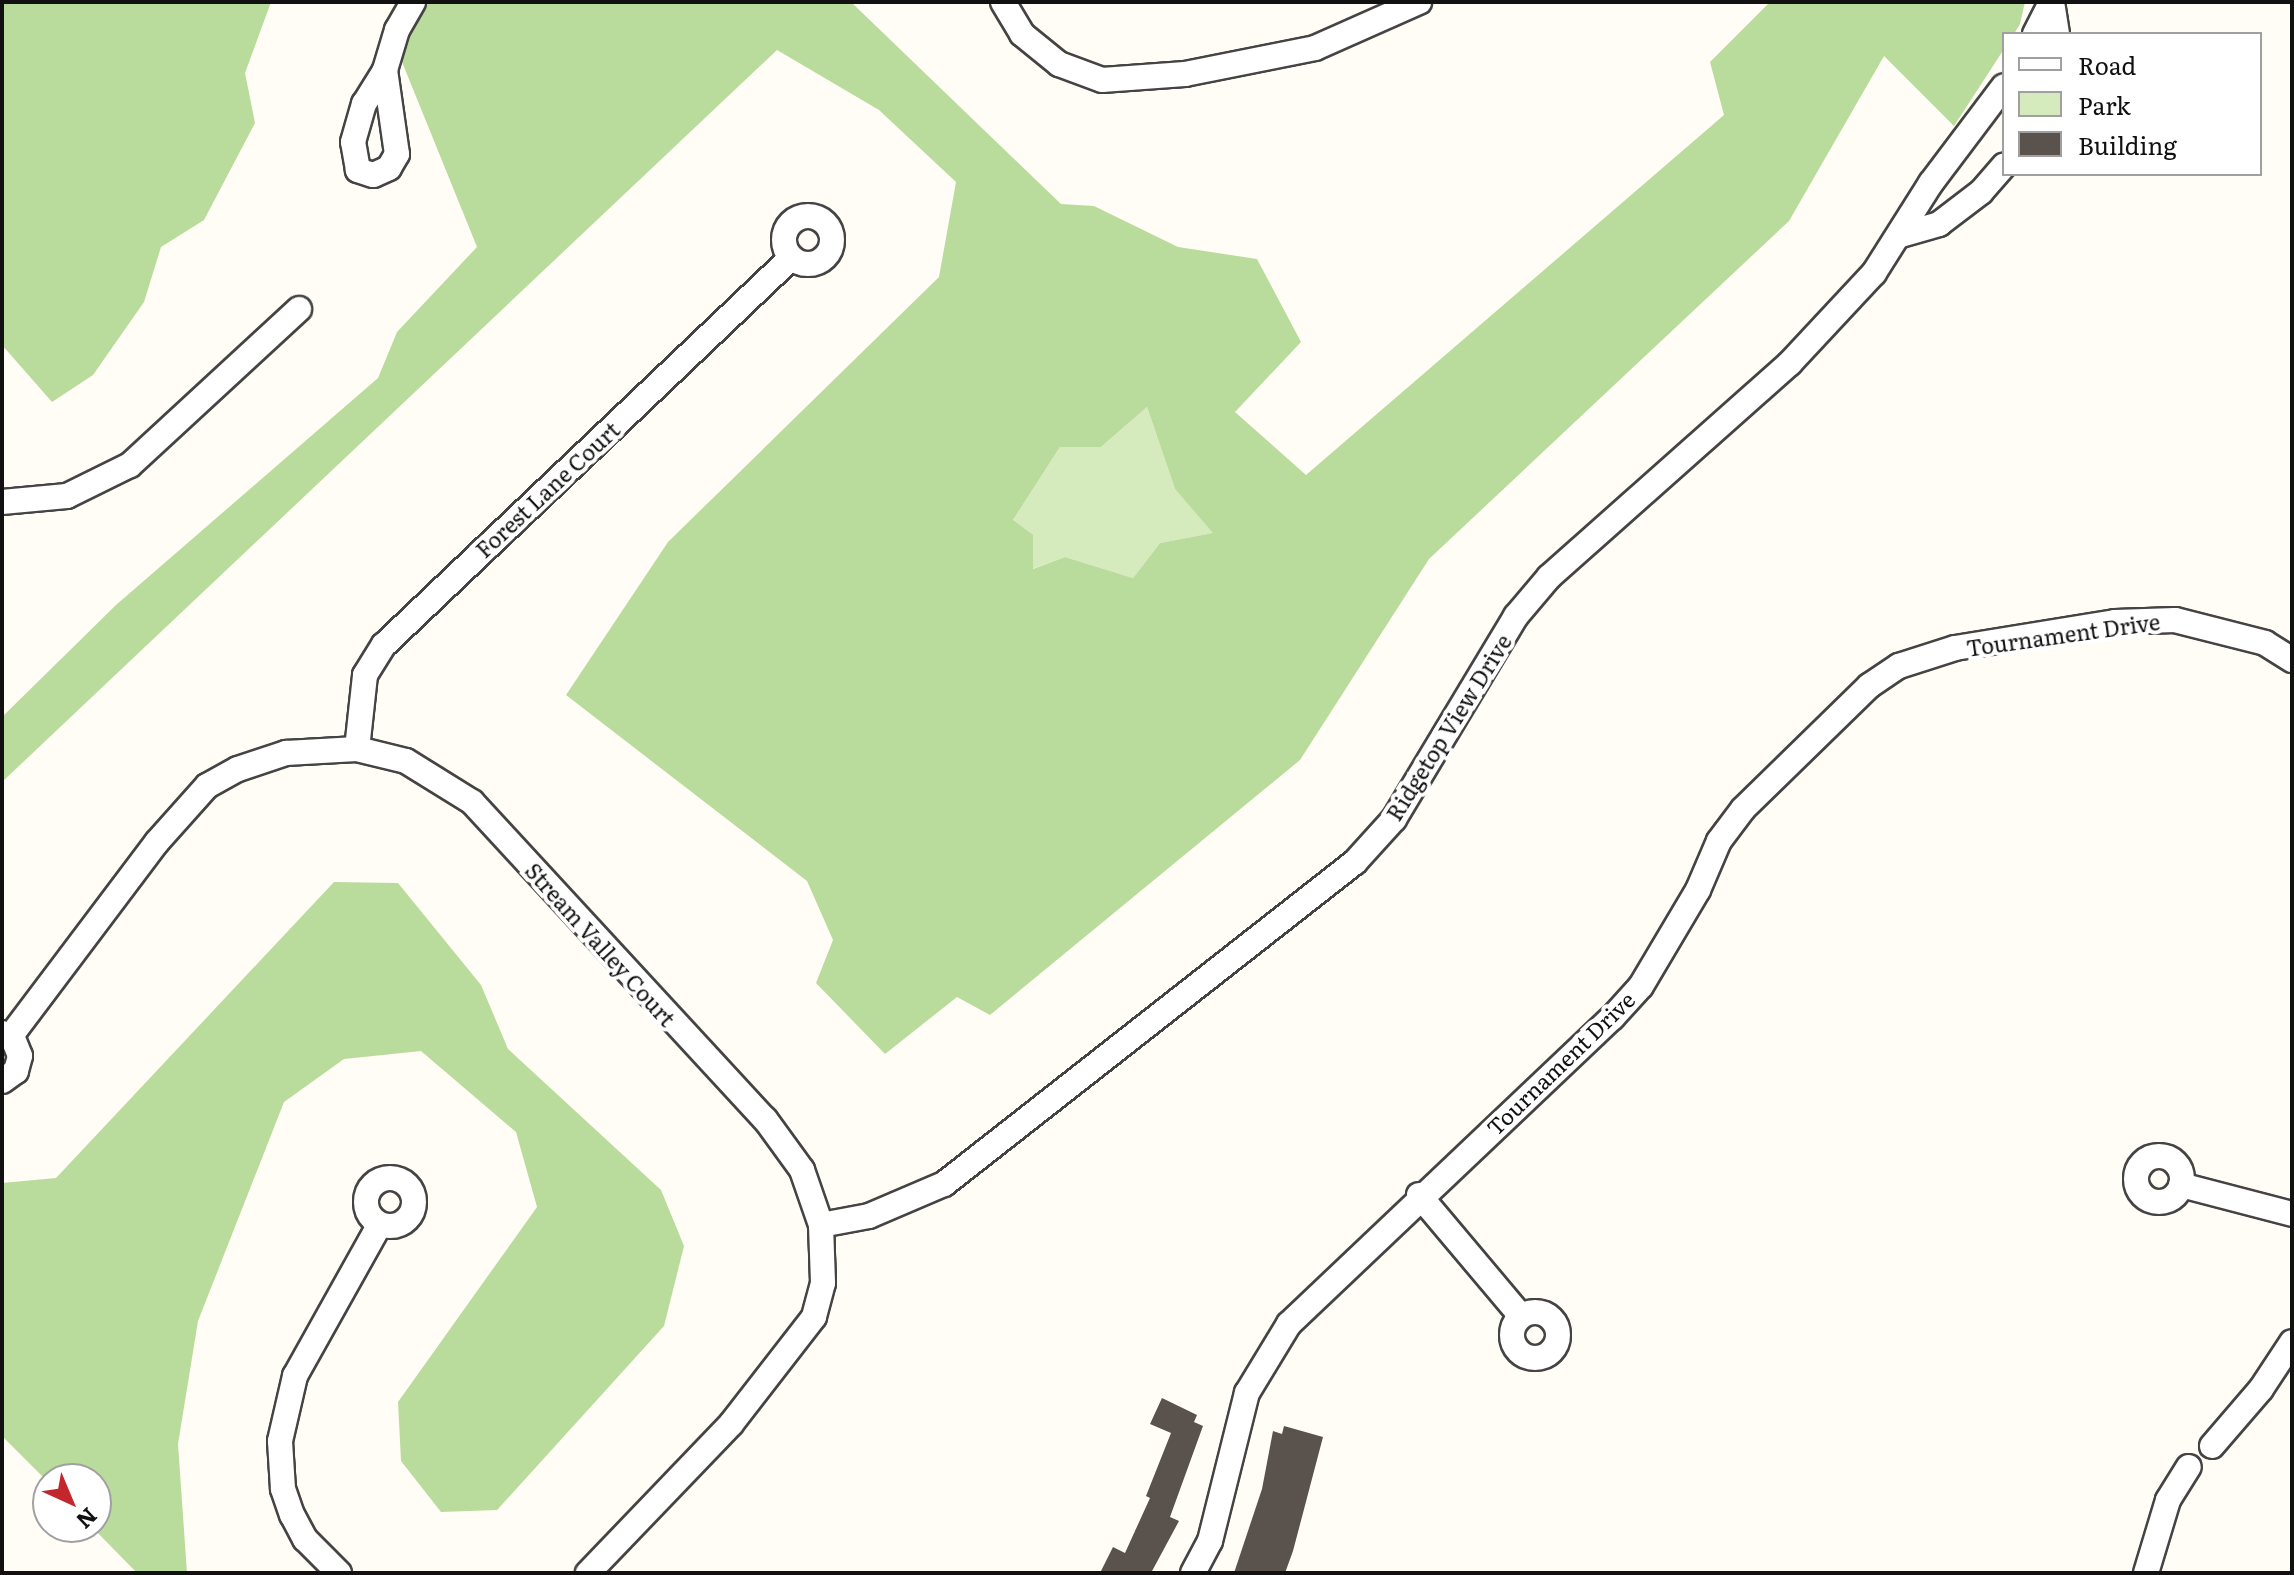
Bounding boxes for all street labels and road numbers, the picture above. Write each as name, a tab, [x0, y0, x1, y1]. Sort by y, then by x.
street label: Forest Lane Court	[470, 416, 624, 562]
street label: Tournament Drive	[1964, 607, 2162, 661]
street label: Ridgetop View Drive	[1380, 629, 1516, 825]
street label: Stream Valley Court	[521, 857, 681, 1031]
street label: Tournament Drive	[1481, 986, 1639, 1140]

